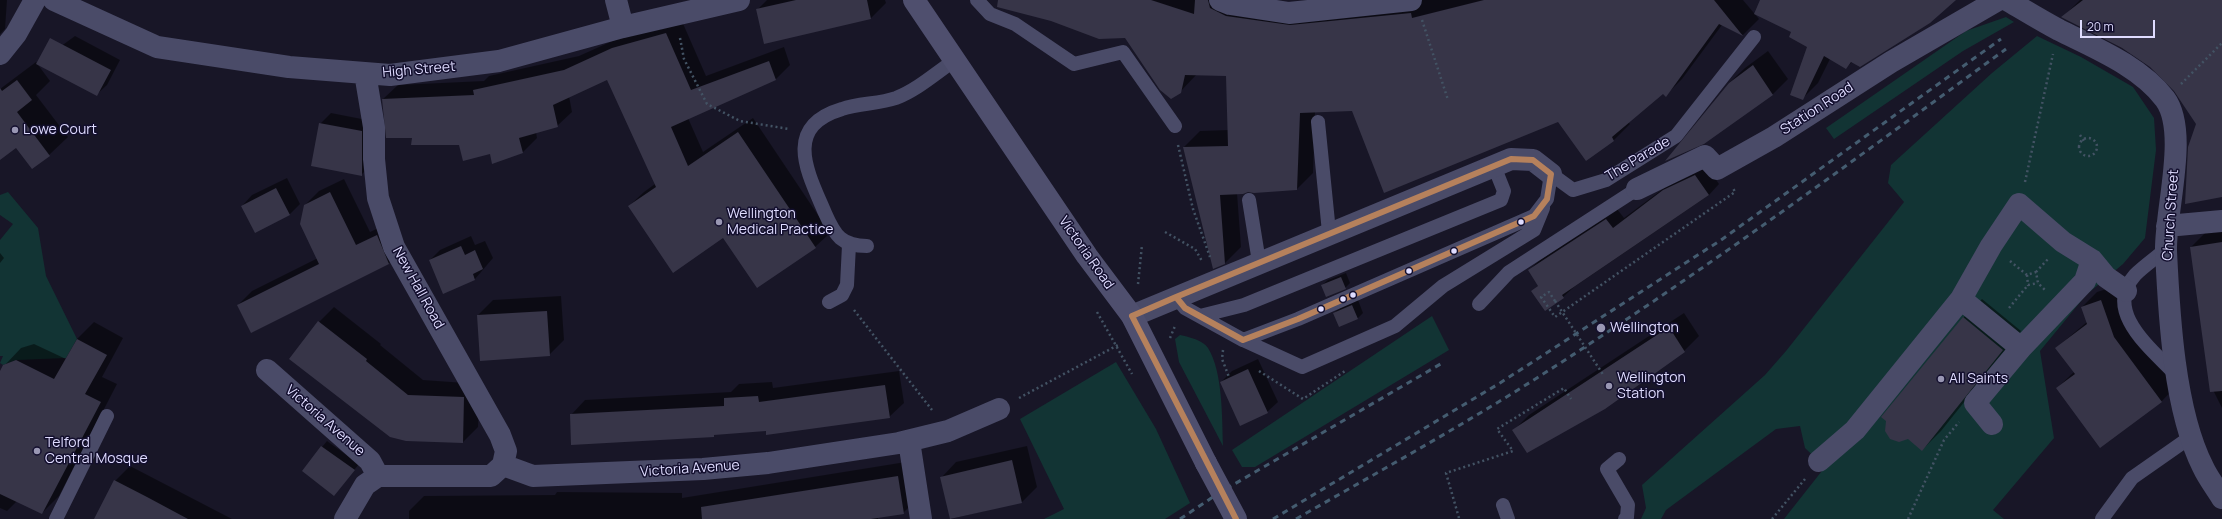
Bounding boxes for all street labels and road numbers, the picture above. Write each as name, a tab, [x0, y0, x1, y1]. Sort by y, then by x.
street label: High Street	[382, 58, 456, 82]
street label: Station Road	[1777, 79, 1857, 139]
street label: The Parade	[1603, 133, 1673, 185]
street label: Church Street	[2159, 169, 2183, 261]
street label: Victoria Road	[1055, 213, 1117, 293]
street label: New Hall Road	[389, 244, 447, 332]
street label: Victoria Avenue	[282, 382, 368, 460]
street label: Victoria Avenue	[640, 457, 740, 481]

